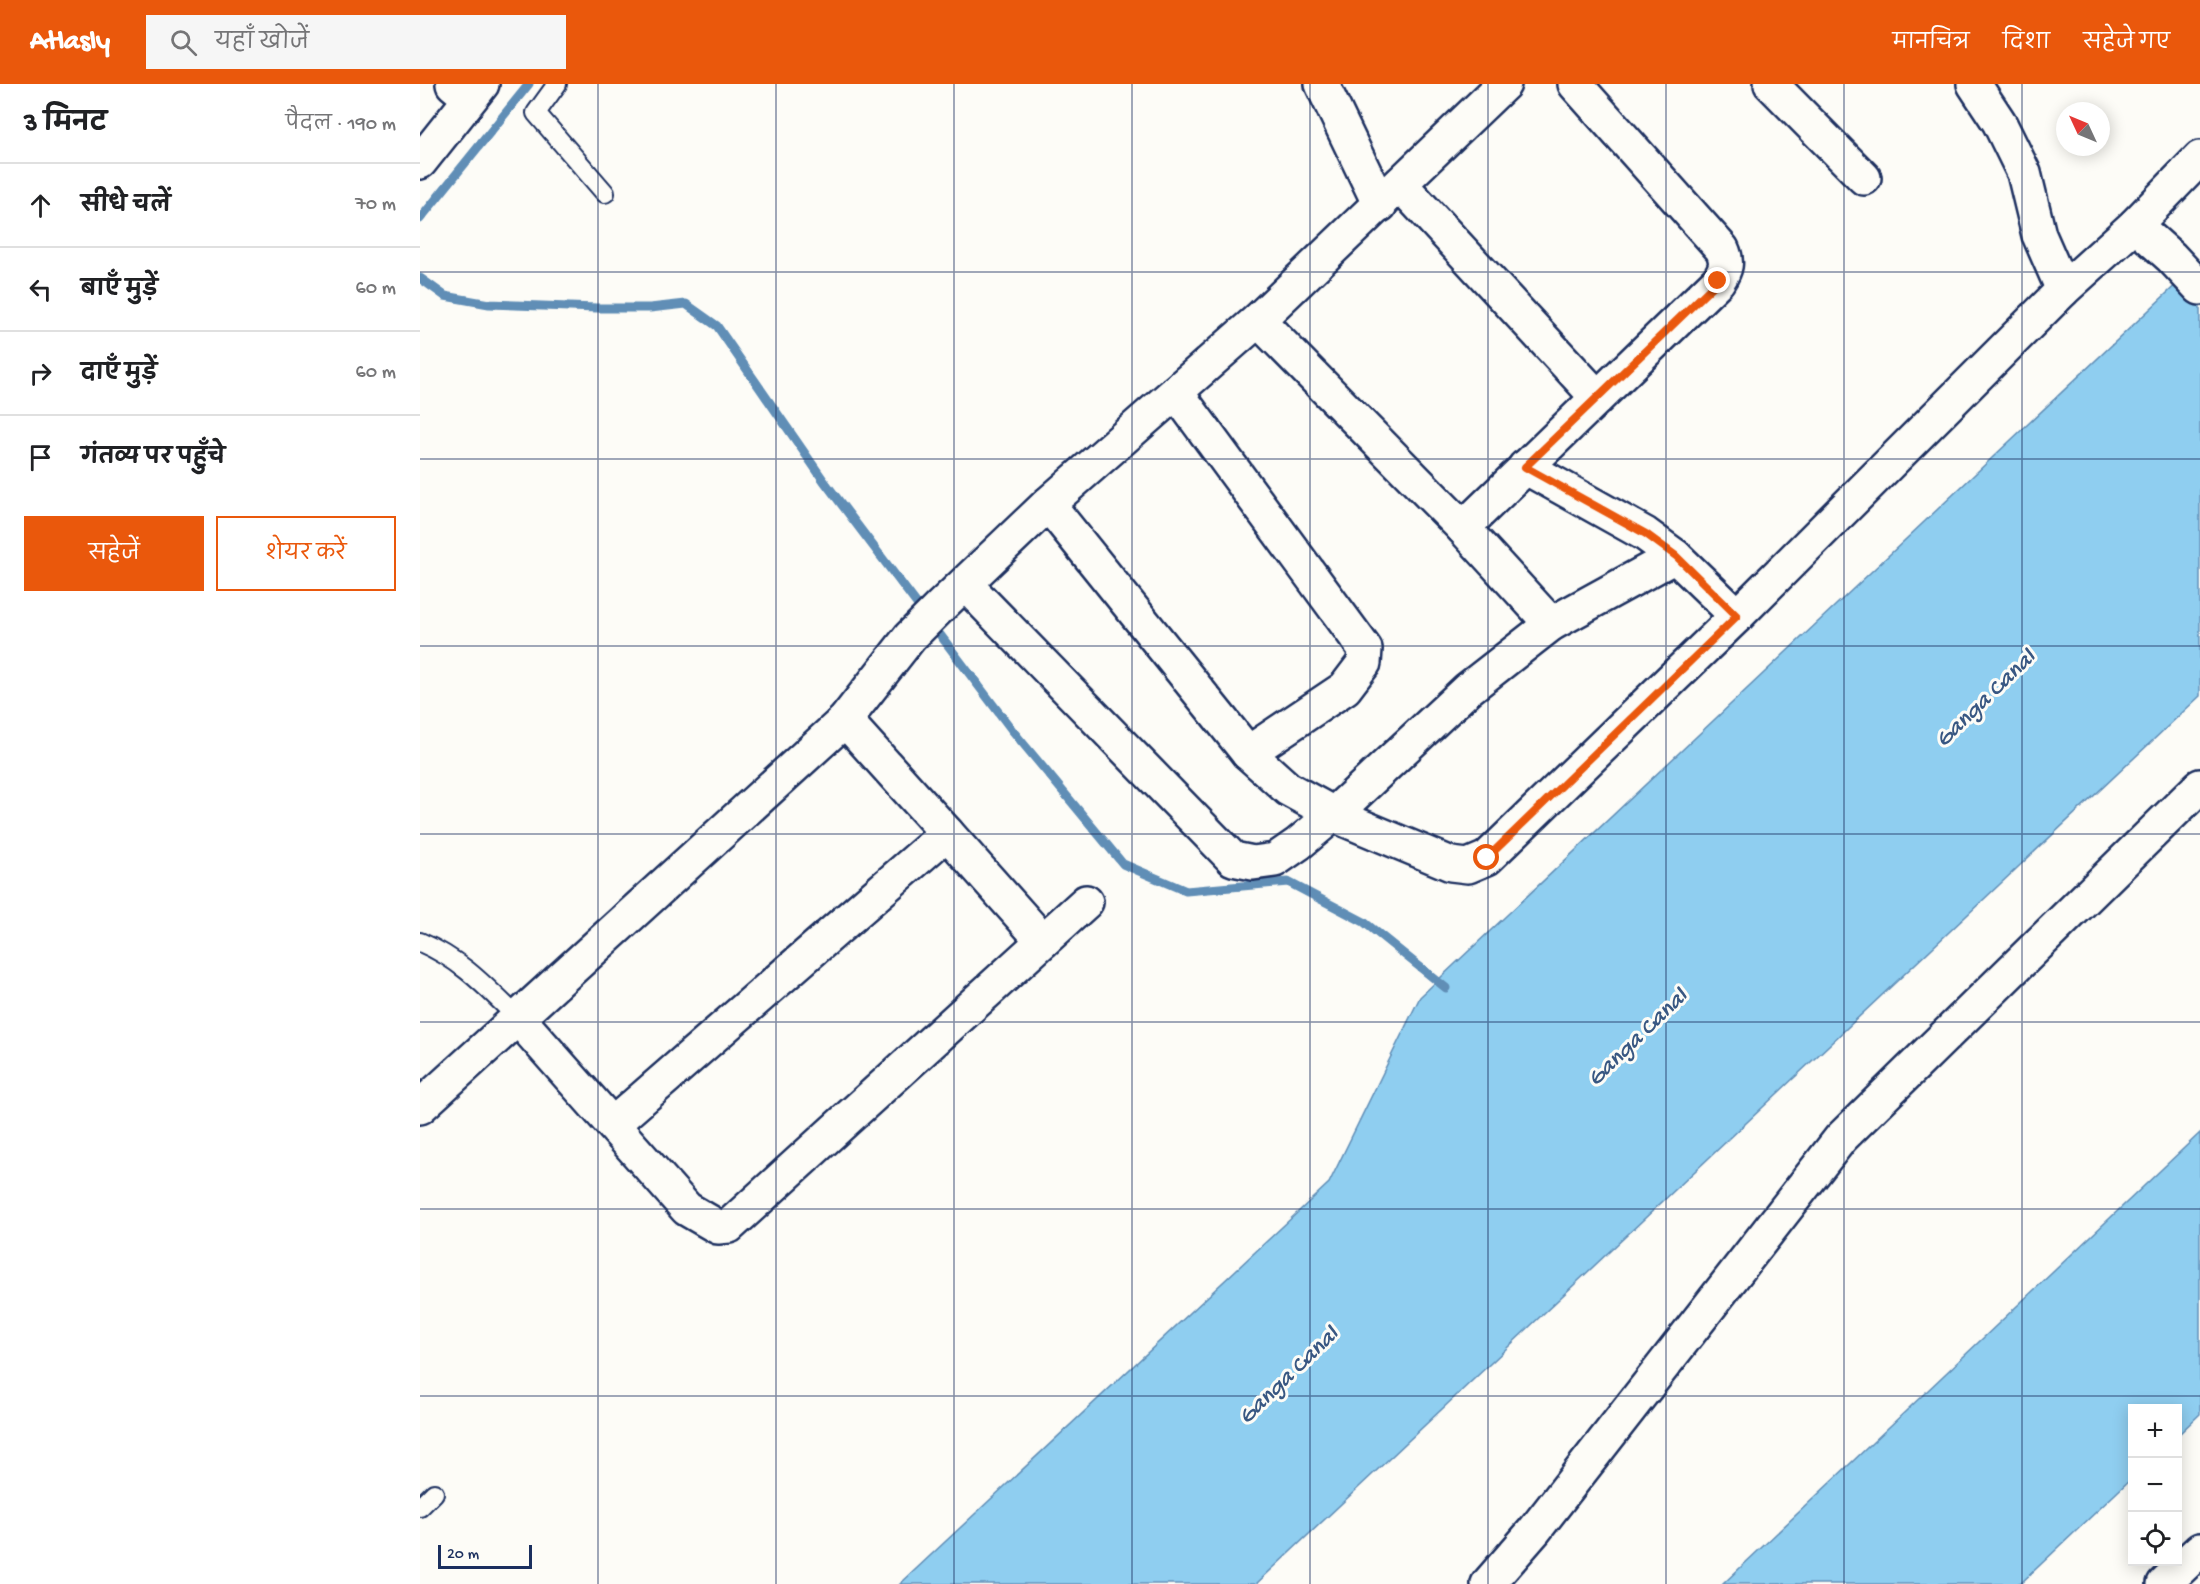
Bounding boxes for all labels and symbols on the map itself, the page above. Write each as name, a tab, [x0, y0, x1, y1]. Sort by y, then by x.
north arrow	[2056, 102, 2110, 156]
route end	[1704, 267, 1730, 293]
water label: Ganga Canal	[1930, 643, 2044, 755]
route start	[1473, 844, 1499, 870]
water label: Ganga Canal	[1582, 982, 1696, 1094]
water label: Ganga Canal	[1233, 1320, 1347, 1432]
scale bar	[438, 1542, 532, 1570]

